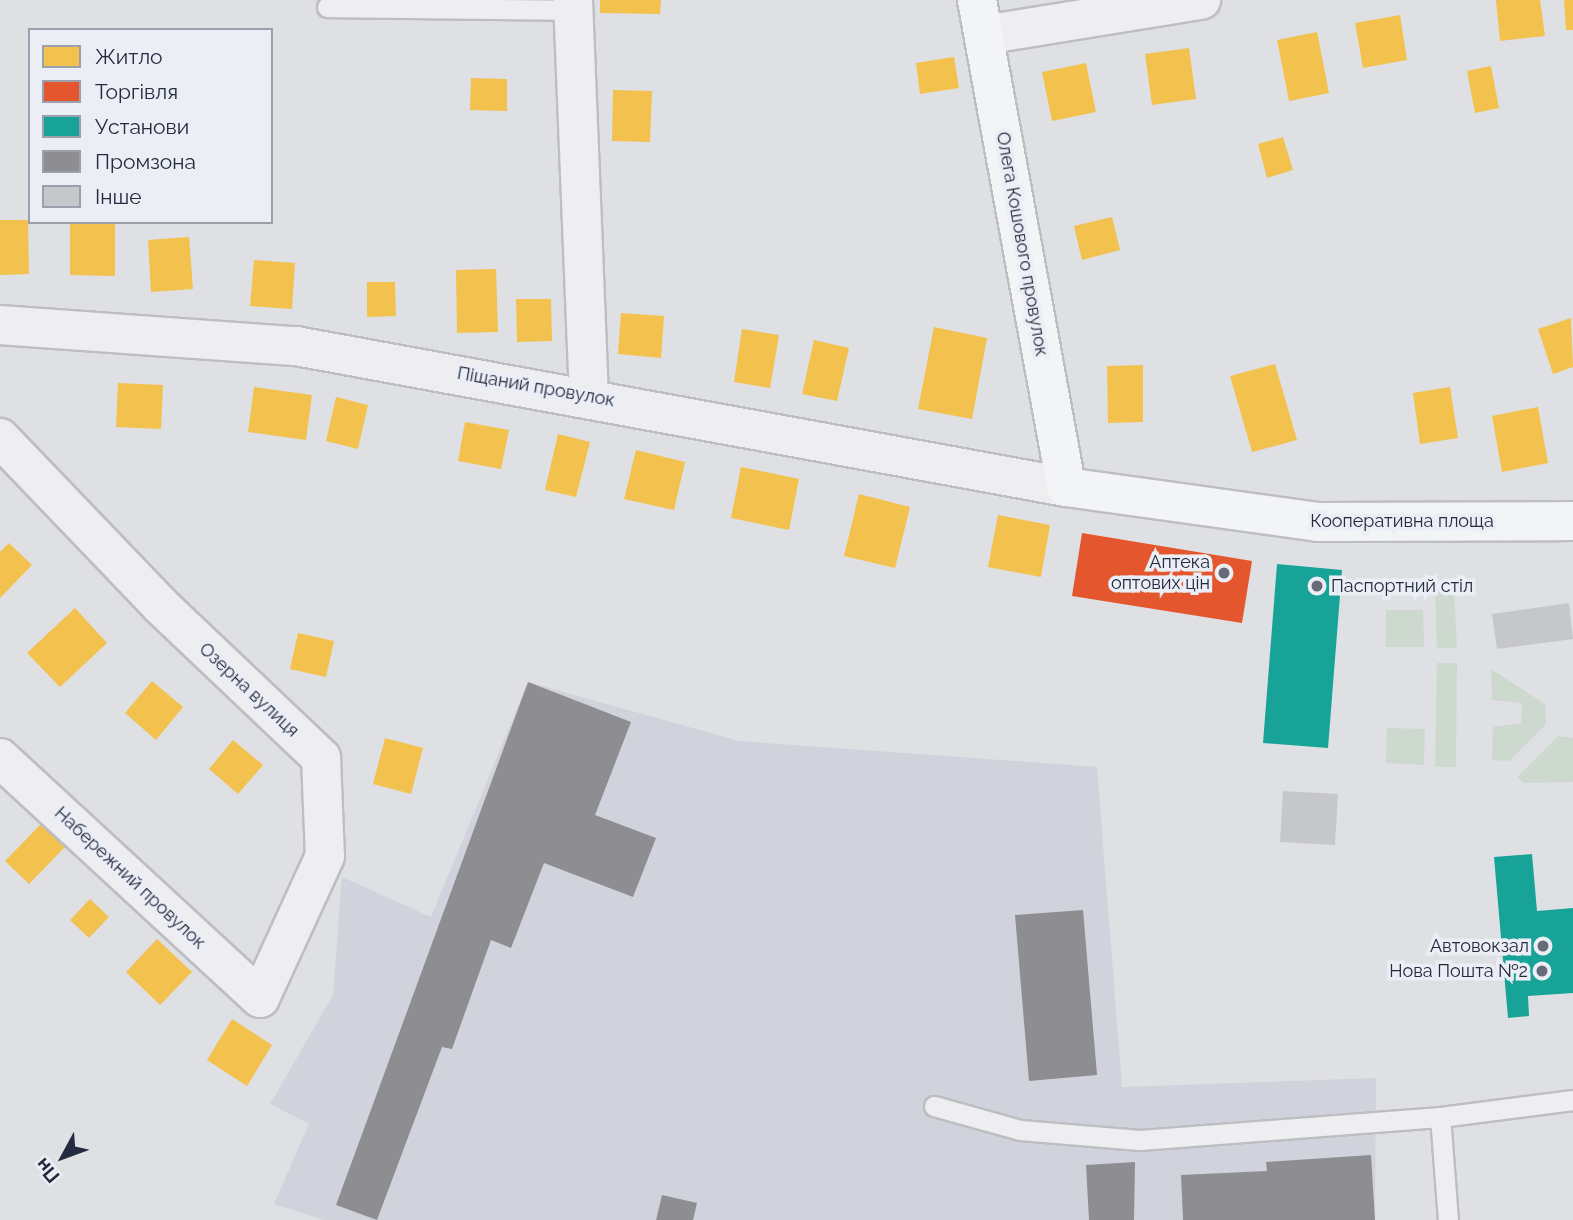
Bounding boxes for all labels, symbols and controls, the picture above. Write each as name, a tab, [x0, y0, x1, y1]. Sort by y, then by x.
legend	[28, 28, 273, 224]
text: Житло	[95, 44, 163, 69]
text: Торгівля	[95, 79, 178, 104]
text: Установи	[95, 114, 189, 139]
street label: Олега Кошового провулок	[992, 130, 1052, 358]
text: Промзона	[95, 149, 196, 174]
text: Інше	[95, 184, 142, 209]
street label: Піщаний провулок	[456, 363, 616, 411]
street label: Кооперативна площа	[1310, 510, 1494, 532]
place label: Аптека оптових цін	[1111, 552, 1210, 594]
marker: Аптека оптових цін	[1216, 565, 1232, 581]
place label: Паспортний стіл	[1331, 575, 1473, 597]
marker: Паспортний стіл	[1309, 578, 1325, 594]
street label: Озерна вулиця	[195, 638, 303, 742]
street label: Набережний провулок	[50, 802, 210, 954]
place label: Автовокзал	[1430, 935, 1529, 957]
marker: Автовокзал	[1535, 938, 1551, 954]
place label: Нова Пошта №2	[1389, 960, 1528, 982]
marker: Нова Пошта №2	[1534, 963, 1550, 979]
north arrow	[28, 1122, 98, 1192]
text: Пн	[31, 1154, 64, 1188]

